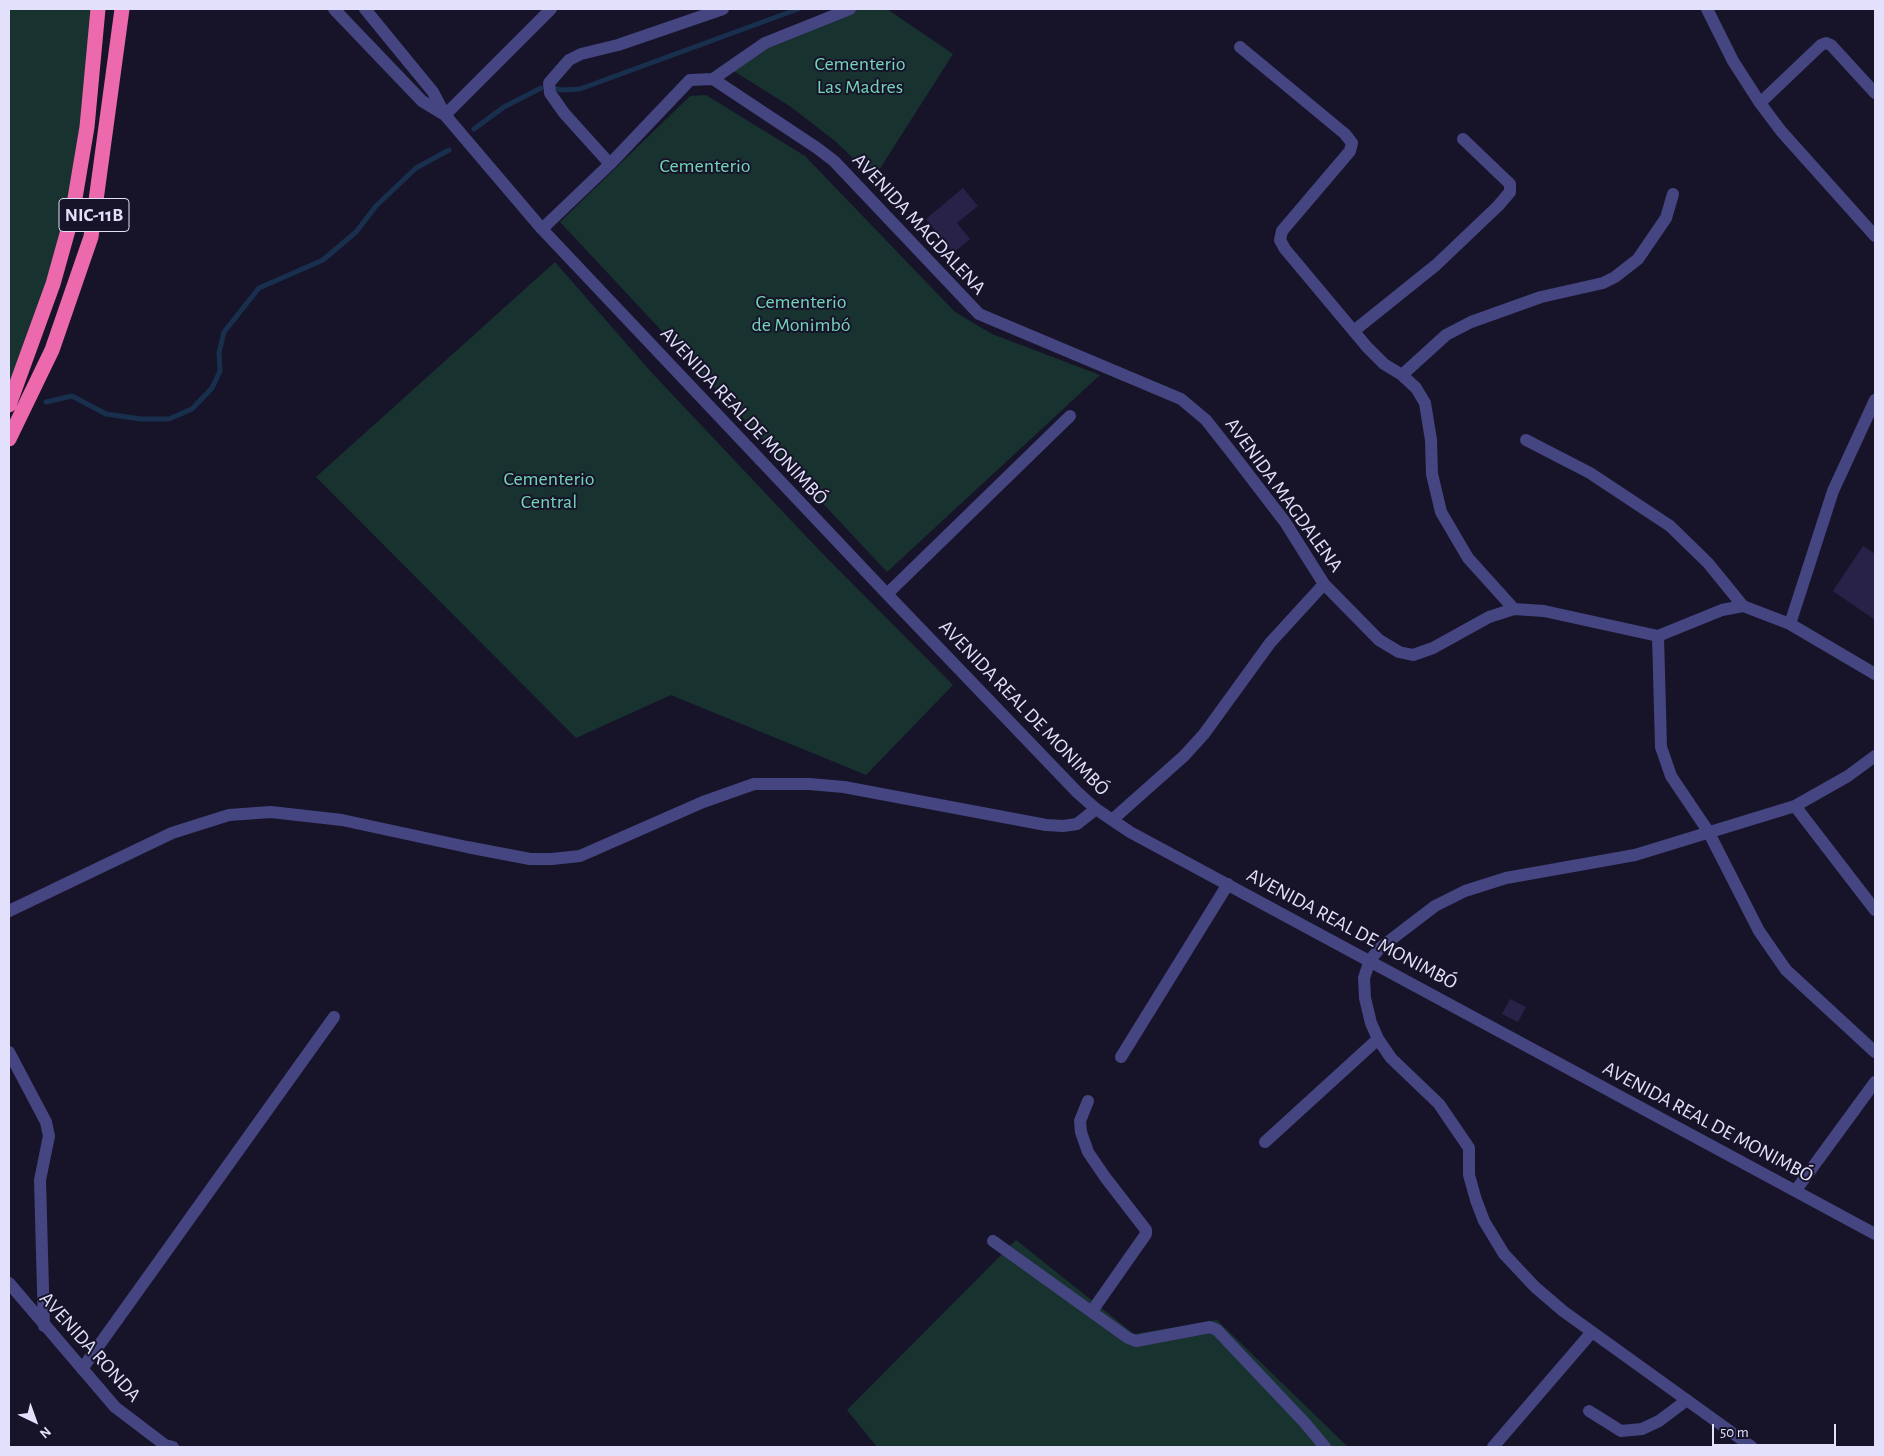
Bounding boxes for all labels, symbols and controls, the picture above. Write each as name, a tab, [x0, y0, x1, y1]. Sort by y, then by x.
park label: Cementerio Las Madres	[814, 52, 906, 99]
street label: AVENIDA MAGDALENA	[847, 148, 991, 300]
park label: Cementerio	[659, 154, 751, 178]
road number: NIC-11B	[59, 198, 129, 232]
park label: Cementerio de Monimbó	[751, 290, 851, 337]
street label: AVENIDA REAL DE MONIMBÓ	[655, 322, 833, 510]
street label: AVENIDA MAGDALENA	[1220, 413, 1348, 577]
park label: Cementerio Central	[503, 467, 595, 514]
street label: AVENIDA REAL DE MONIMBÓ	[934, 615, 1114, 801]
street label: AVENIDA REAL DE MONIMBÓ	[1243, 863, 1461, 995]
street label: AVENIDA REAL DE MONIMBÓ	[1599, 1056, 1817, 1188]
street label: AVENIDA RONDA	[34, 1287, 146, 1407]
north arrow	[10, 1396, 60, 1446]
scale bar	[1714, 1414, 1838, 1446]
text: N	[37, 1424, 53, 1441]
text: 50 m	[1720, 1425, 1749, 1440]

